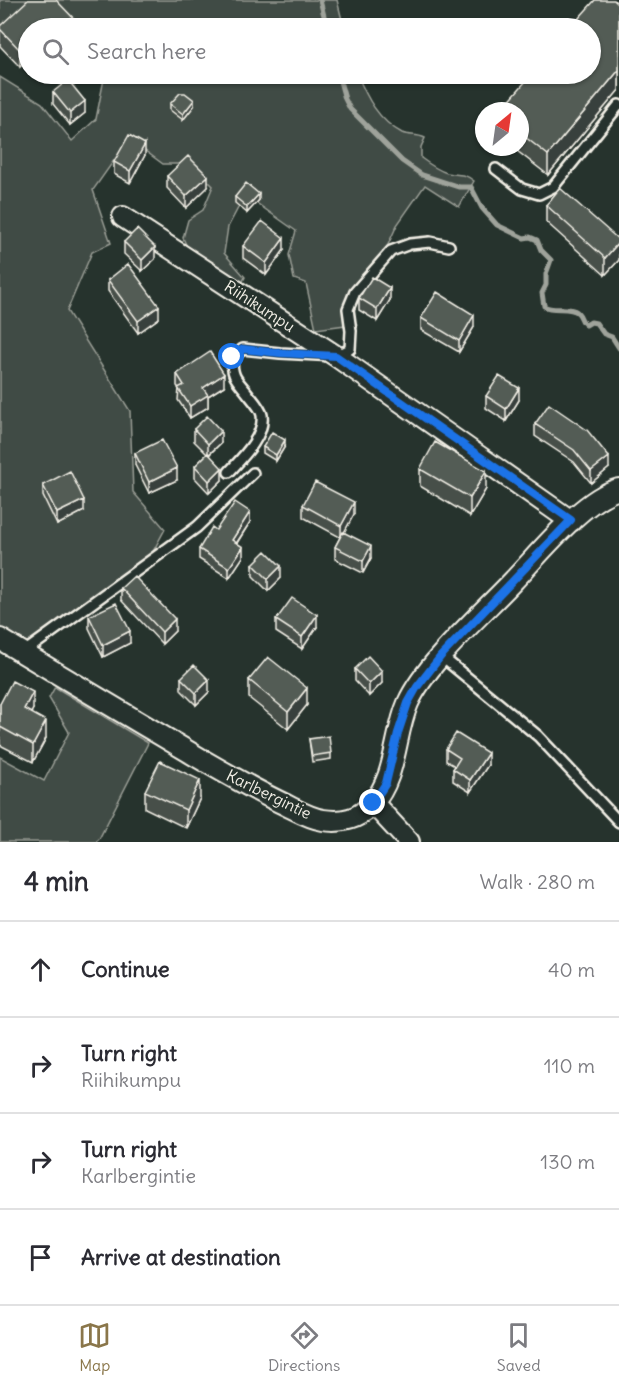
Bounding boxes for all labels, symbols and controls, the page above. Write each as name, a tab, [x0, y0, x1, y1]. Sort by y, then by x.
search box	[18, 18, 601, 84]
icon: search	[39, 35, 72, 68]
text: Search here	[87, 37, 206, 65]
north arrow	[475, 102, 529, 156]
street label: Riihikumpu	[221, 276, 299, 336]
route start	[218, 343, 244, 369]
street label: Karlbergintie	[223, 765, 315, 823]
route end	[359, 789, 385, 815]
text: 4 min	[24, 865, 89, 898]
text: Walk · 280 m	[479, 869, 595, 894]
icon: ahead	[24, 953, 57, 986]
text: Continue	[81, 955, 170, 983]
text: 40 m	[548, 957, 595, 982]
text: Turn right	[81, 1039, 177, 1067]
icon: right	[24, 1049, 57, 1082]
text: 110 m	[544, 1053, 595, 1078]
text: Riihikumpu	[81, 1067, 181, 1092]
text: Turn right	[81, 1135, 177, 1163]
icon: right	[24, 1145, 57, 1178]
text: 130 m	[540, 1149, 595, 1174]
text: Karlbergintie	[81, 1163, 196, 1188]
icon: arrive	[24, 1241, 57, 1274]
text: Arrive at destination	[81, 1243, 281, 1271]
tab: Map	[78, 1319, 111, 1375]
tab: Directions	[268, 1319, 340, 1375]
tab: Saved	[497, 1319, 541, 1375]

